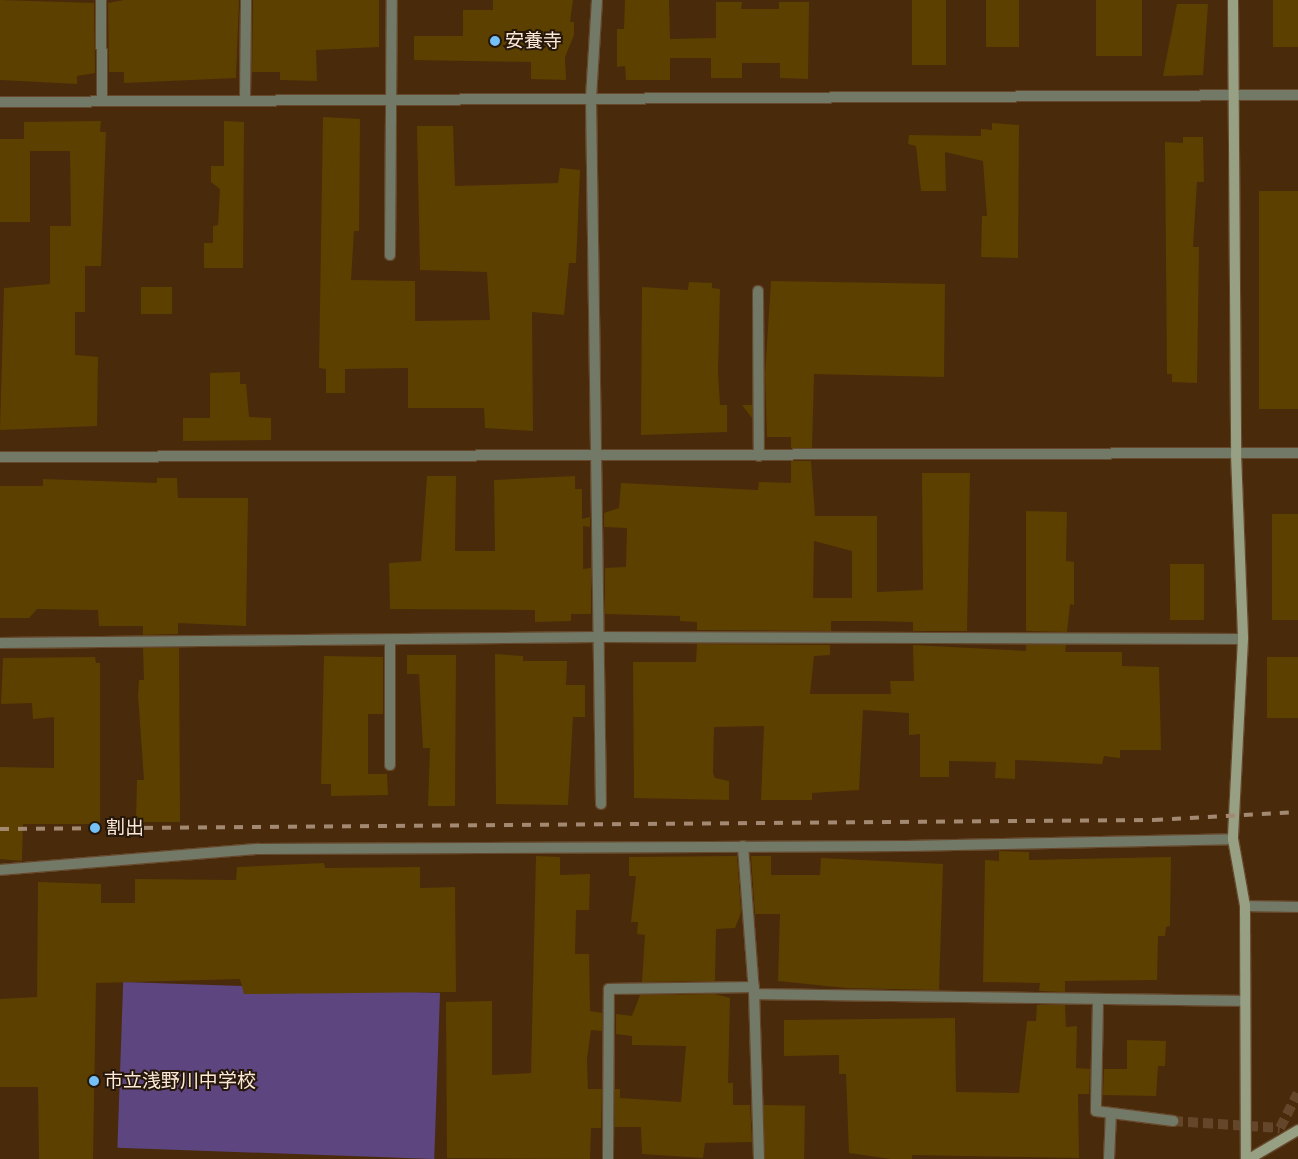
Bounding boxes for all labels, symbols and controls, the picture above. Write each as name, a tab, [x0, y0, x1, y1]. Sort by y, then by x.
place label: 安養寺	[505, 30, 562, 52]
marker: 安養寺	[489, 35, 501, 47]
place label: 割出	[106, 817, 144, 839]
marker: 割出	[88, 821, 102, 835]
place label: 市立浅野川中学校	[104, 1070, 256, 1092]
marker: 市立浅野川中学校	[88, 1075, 100, 1087]

